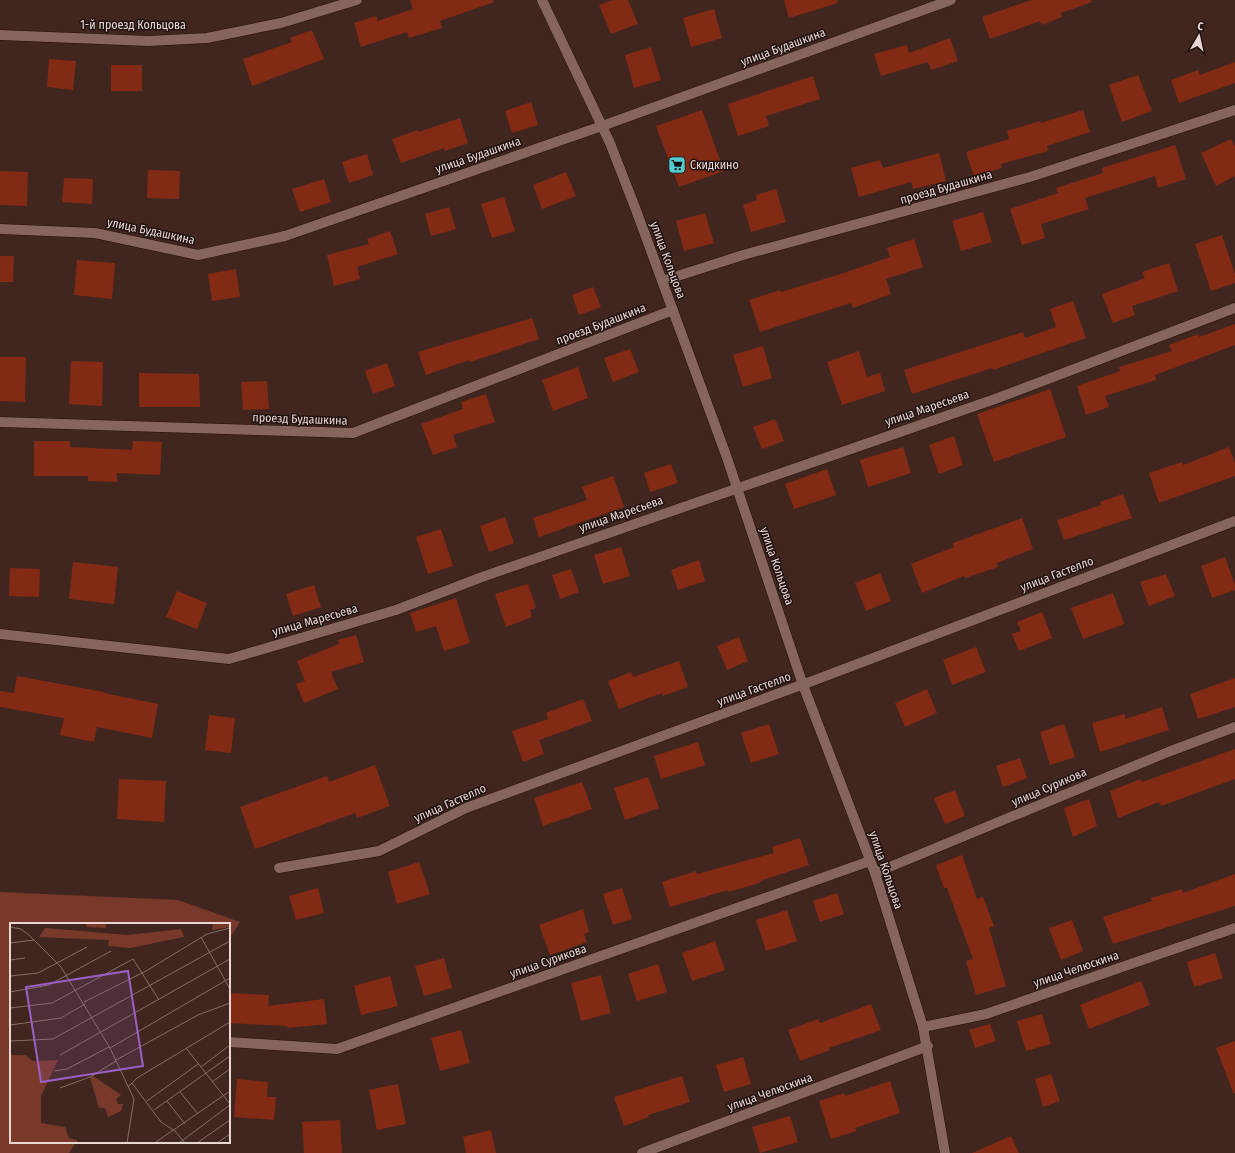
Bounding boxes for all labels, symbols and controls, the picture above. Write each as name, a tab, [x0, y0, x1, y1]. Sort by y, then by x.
north arrow	[1179, 16, 1219, 56]
street label: 1-й проезд Кольцова	[80, 18, 186, 32]
text: С	[1197, 20, 1205, 34]
street label: улица Будашкина	[739, 25, 827, 69]
street label: улица Будашкина	[434, 134, 523, 176]
supermarket icon: Скидкино	[667, 155, 687, 175]
place label: Скидкино	[690, 158, 739, 172]
street label: проезд Будашкина	[898, 167, 994, 207]
street label: улица Будашкина	[106, 215, 196, 247]
street label: улица Кольцова	[648, 219, 689, 301]
street label: проезд Будашкина	[554, 300, 648, 348]
street label: улица Маресьева	[883, 387, 971, 429]
street label: проезд Будашкина	[252, 410, 348, 428]
street label: улица Маресьева	[577, 493, 665, 535]
street label: улица Кольцова	[757, 525, 797, 607]
street label: улица Гастелло	[1018, 554, 1096, 594]
street label: улица Маресьева	[271, 601, 359, 639]
street label: улица Гастелло	[715, 669, 793, 709]
street label: улица Сурикова	[1009, 765, 1089, 809]
street label: улица Гастелло	[412, 781, 488, 825]
street label: улица Кольцова	[866, 829, 906, 911]
inset map	[10, 923, 230, 1143]
street label: улица Сурикова	[508, 941, 588, 981]
street label: улица Челюскина	[1031, 948, 1121, 990]
street label: улица Челюскина	[726, 1070, 815, 1114]

